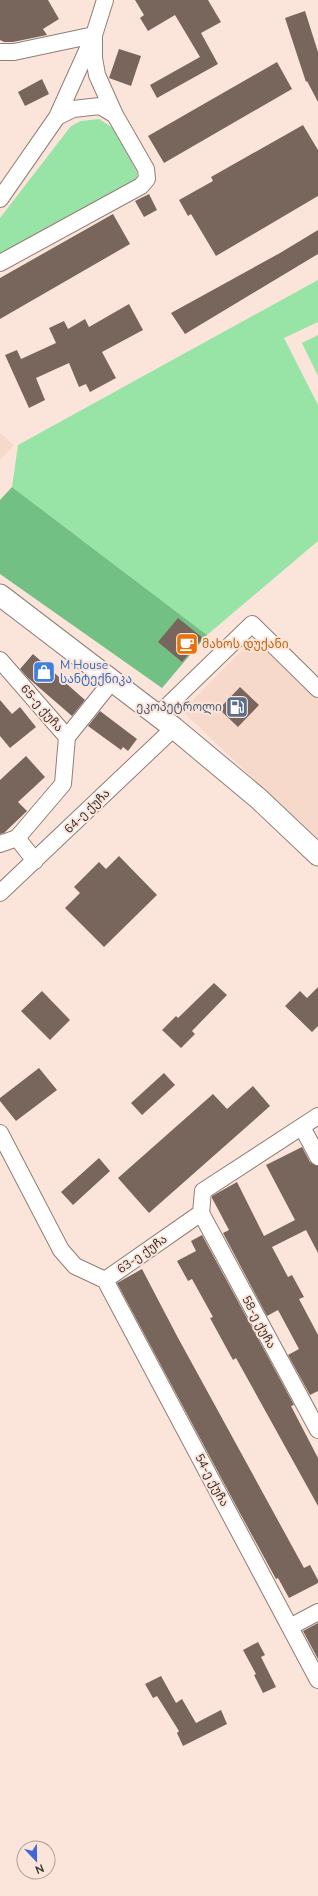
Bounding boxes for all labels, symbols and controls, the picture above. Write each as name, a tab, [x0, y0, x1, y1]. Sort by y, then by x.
cafe icon: მახოს დუქანი	[174, 631, 200, 657]
place label: მახოს დუქანი	[202, 636, 289, 652]
place label: M House სანტექნიკა	[60, 657, 132, 687]
shop icon: M House სანტექნიკა	[31, 659, 57, 685]
street label: 65-ე ქუჩა	[17, 681, 67, 735]
fuel station icon: ეკოპეტროლი	[224, 694, 250, 720]
place label: ეკოპეტროლი	[136, 699, 222, 715]
street label: 64-ე ქუჩა	[61, 785, 113, 837]
street label: 63-ე ქუჩა	[114, 1231, 170, 1277]
street label: 58-ე ქუჩა	[238, 1293, 280, 1351]
street label: 54-ე ქუჩა	[191, 1451, 233, 1509]
north arrow	[16, 1840, 56, 1880]
text: N	[33, 1860, 46, 1877]

